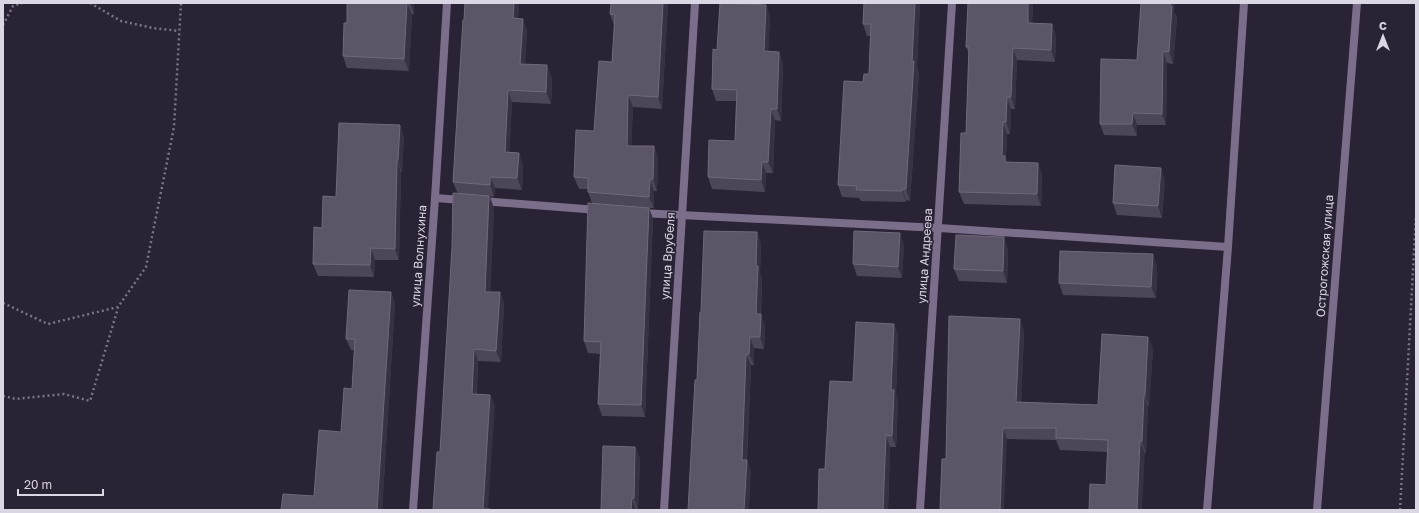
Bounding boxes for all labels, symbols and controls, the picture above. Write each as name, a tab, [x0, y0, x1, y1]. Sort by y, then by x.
north arrow	[1363, 16, 1403, 56]
text: С	[1379, 19, 1387, 32]
street label: Острогожская улица	[1313, 194, 1336, 318]
street label: улица Волнухина	[407, 204, 430, 308]
street label: улица Андреева	[914, 208, 935, 304]
street label: улица Врубеля	[657, 212, 678, 300]
scale bar	[18, 471, 103, 497]
text: 20 m	[24, 477, 52, 492]

